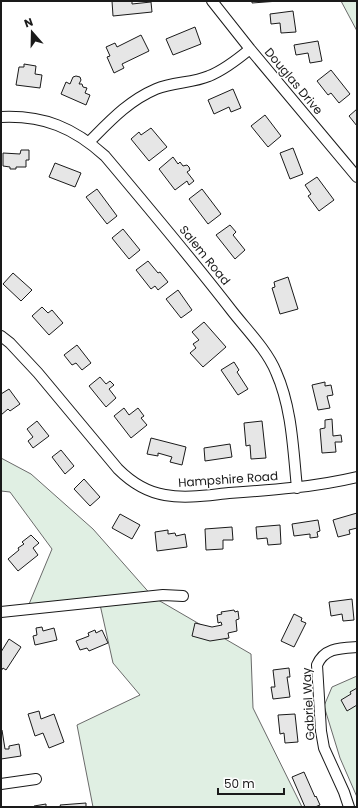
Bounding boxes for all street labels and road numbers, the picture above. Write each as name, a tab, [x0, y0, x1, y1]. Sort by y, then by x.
street label: Douglas Drive	[261, 44, 327, 118]
street label: Salem Road	[176, 222, 234, 288]
street label: Hampshire Road	[177, 467, 279, 491]
street label: Gabriel Way	[298, 667, 318, 741]

